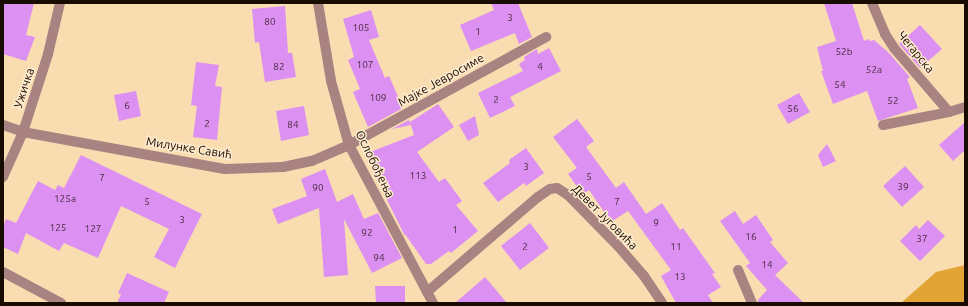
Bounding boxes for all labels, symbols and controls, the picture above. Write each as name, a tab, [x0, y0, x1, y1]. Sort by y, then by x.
house number: 3	[507, 12, 513, 24]
house number: 80	[264, 16, 276, 28]
house number: 105	[353, 22, 369, 34]
house number: 1	[475, 26, 481, 38]
street label: Чегарска	[895, 28, 937, 76]
house number: 52b	[835, 46, 853, 58]
street label: Мајке Јевросиме	[395, 50, 487, 110]
house number: 107	[357, 59, 373, 71]
house number: 82	[273, 61, 285, 73]
house number: 4	[537, 61, 543, 73]
house number: 52a	[866, 64, 882, 76]
street label: Ужичка	[11, 66, 37, 110]
house number: 54	[834, 79, 846, 91]
house number: 109	[370, 92, 386, 104]
house number: 2	[493, 94, 499, 106]
house number: 52	[887, 95, 899, 107]
house number: 6	[124, 100, 130, 112]
house number: 56	[787, 103, 799, 115]
house number: 2	[204, 118, 210, 130]
house number: 84	[287, 119, 299, 131]
street label: Ослобођења	[353, 128, 397, 200]
street label: Милунке Савић	[145, 134, 233, 162]
house number: 3	[523, 161, 529, 173]
house number: 113	[410, 170, 426, 182]
house number: 5	[586, 171, 592, 183]
house number: 7	[99, 172, 105, 184]
street label: Девет Југовића	[569, 181, 641, 253]
house number: 39	[897, 181, 909, 193]
house number: 90	[312, 182, 324, 194]
house number: 125a	[54, 193, 76, 205]
house number: 5	[144, 196, 150, 208]
house number: 7	[614, 196, 620, 208]
house number: 3	[179, 214, 185, 226]
house number: 9	[653, 217, 659, 229]
house number: 125	[50, 222, 66, 234]
house number: 127	[85, 223, 101, 235]
house number: 1	[452, 224, 458, 236]
house number: 92	[361, 227, 373, 239]
house number: 16	[745, 231, 757, 243]
house number: 37	[916, 233, 928, 245]
house number: 2	[522, 241, 528, 253]
house number: 11	[670, 241, 682, 253]
house number: 94	[373, 252, 385, 264]
house number: 14	[761, 259, 773, 271]
house number: 13	[674, 271, 686, 283]

